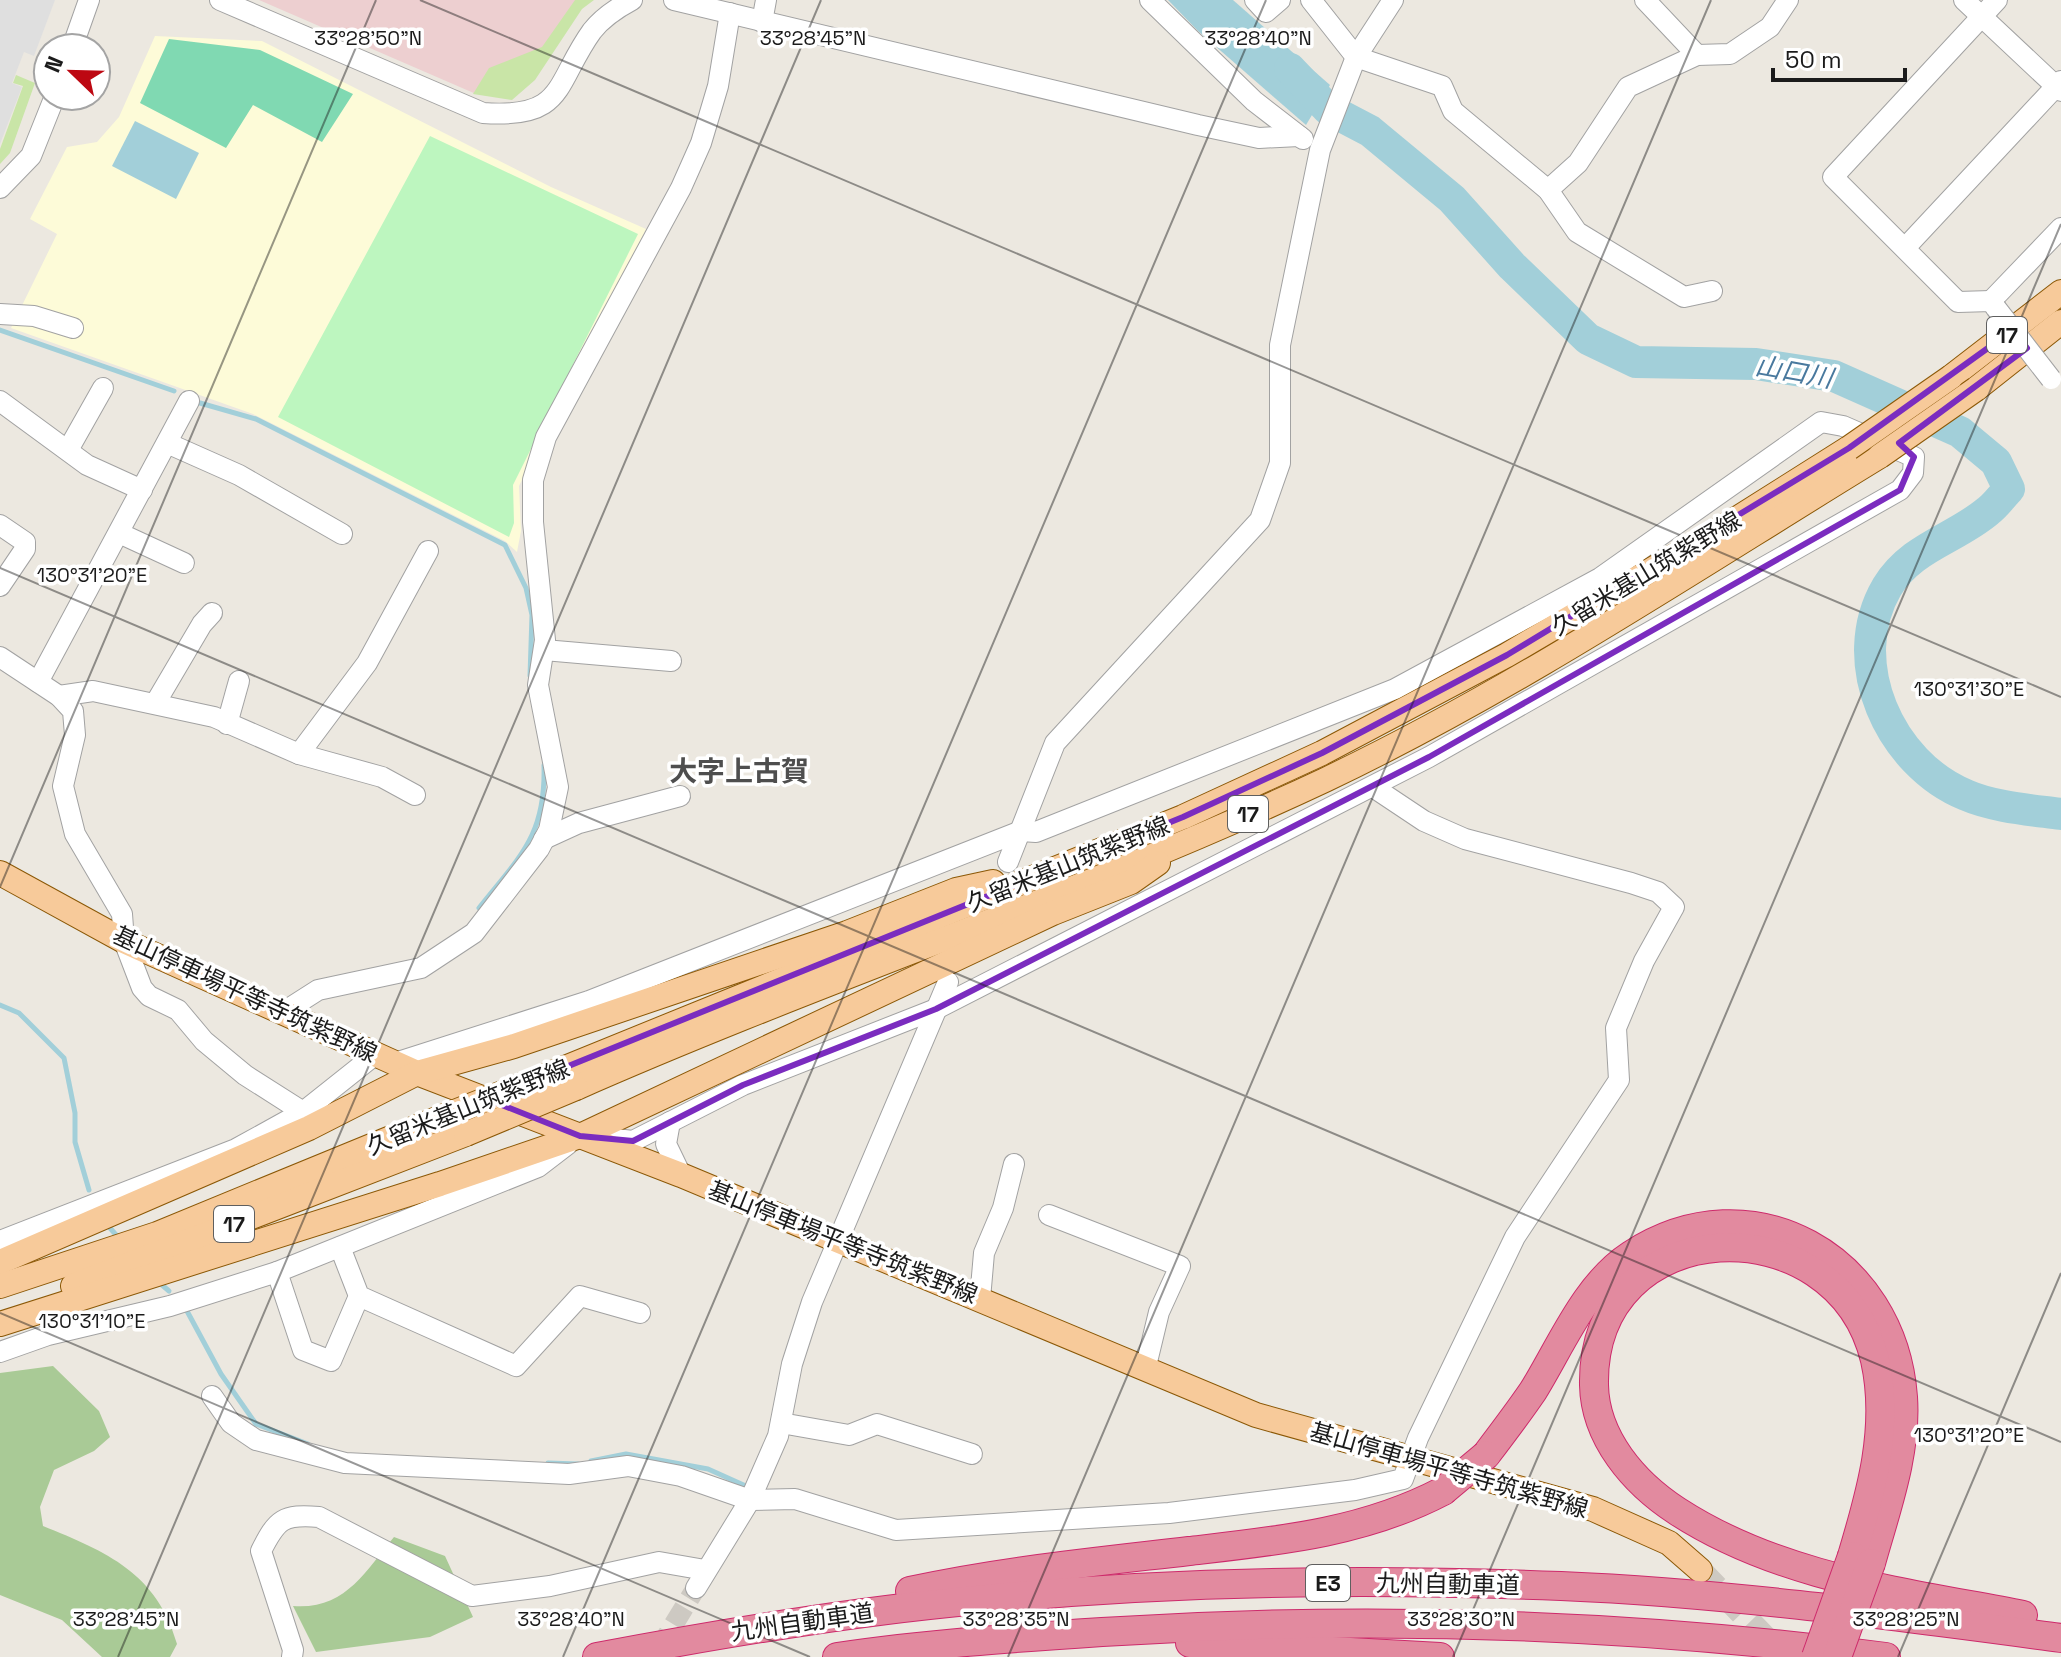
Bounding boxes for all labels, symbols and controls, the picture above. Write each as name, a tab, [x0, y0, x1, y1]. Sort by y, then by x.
text: 33°28'50"N	[314, 25, 422, 51]
text: 33°28'45"N	[760, 25, 866, 51]
text: 33°28'40"N	[1204, 25, 1312, 51]
north arrow	[32, 32, 112, 112]
scale bar	[1773, 32, 1905, 82]
text: 50 m	[1785, 44, 1842, 75]
text: N	[38, 52, 69, 76]
road number: 17	[1987, 317, 2027, 353]
water label: 山口川	[1753, 348, 1838, 396]
street label: 久留米基山筑紫野線	[1545, 504, 1747, 642]
text: 130°31'20"E	[37, 562, 147, 588]
text: 130°31'30"E	[1914, 676, 2024, 702]
district label: 大字上古賀	[669, 753, 809, 789]
road number: 17	[1228, 796, 1268, 832]
street label: 久留米基山筑紫野線	[962, 809, 1174, 919]
street label: 基山停車場平等寺筑紫野線	[108, 919, 382, 1069]
street label: 久留米基山筑紫野線	[362, 1052, 574, 1162]
street label: 基山停車場平等寺筑紫野線	[704, 1174, 982, 1310]
road number: 17	[214, 1206, 254, 1242]
text: 130°31'10"E	[39, 1308, 146, 1334]
street label: 基山停車場平等寺筑紫野線	[1306, 1415, 1592, 1525]
text: 130°31'20"E	[1914, 1422, 2024, 1448]
road number: E3	[1306, 1565, 1350, 1601]
street label: 九州自動車道	[1376, 1567, 1520, 1601]
street label: 九州自動車道	[729, 1597, 875, 1647]
text: 33°28'45"N	[73, 1606, 179, 1632]
text: 33°28'40"N	[517, 1606, 625, 1632]
text: 33°28'35"N	[962, 1606, 1070, 1632]
text: 33°28'30"N	[1407, 1606, 1515, 1632]
text: 33°28'25"N	[1852, 1606, 1960, 1632]

